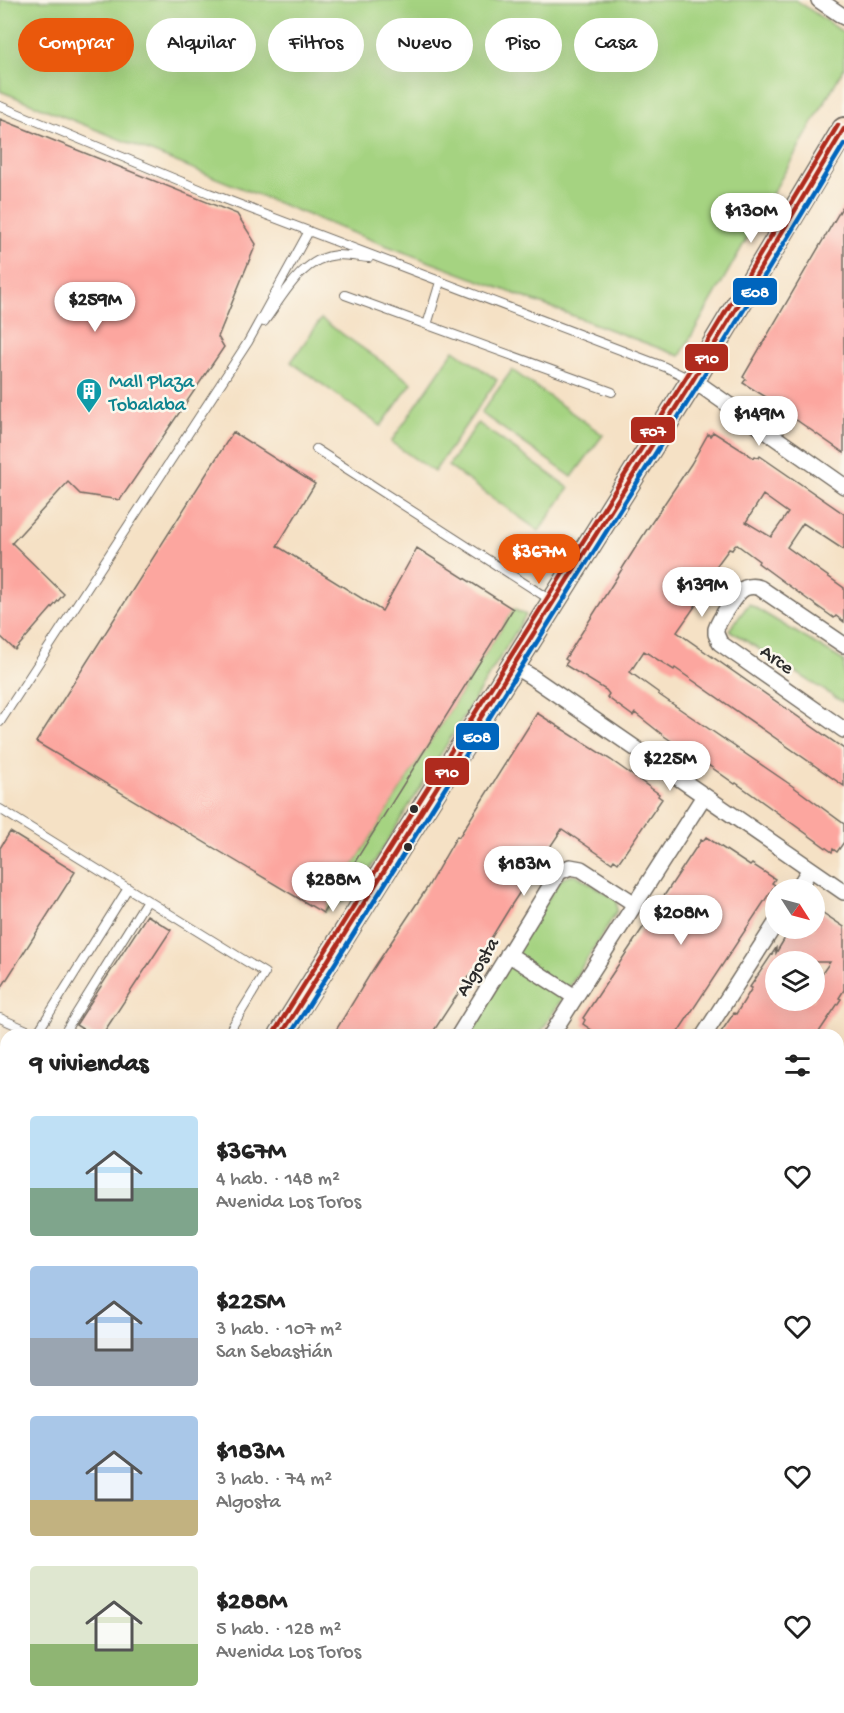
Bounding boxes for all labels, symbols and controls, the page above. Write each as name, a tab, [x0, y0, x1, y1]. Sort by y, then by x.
chip: Comprar	[18, 18, 134, 72]
chip: Alquilar	[146, 18, 256, 72]
chip: Filtros	[268, 18, 364, 72]
chip: Nuevo	[376, 18, 473, 72]
chip: Piso	[485, 18, 562, 72]
chip: Casa	[574, 18, 658, 72]
pin: $130M	[709, 193, 793, 244]
text: $130M	[725, 201, 777, 224]
line badge: E08	[732, 277, 778, 306]
pin: $259M	[53, 282, 137, 333]
text: E08	[741, 285, 769, 304]
text: $259M	[68, 290, 122, 313]
line badge: F10	[684, 343, 729, 372]
text: F10	[694, 351, 719, 370]
place label: Mall Plaza Tobalaba	[108, 372, 195, 418]
building icon: Mall Plaza Tobalaba	[74, 376, 104, 414]
pin: $149M	[717, 396, 801, 447]
text: $149M	[734, 404, 784, 427]
line badge: F07	[630, 416, 676, 444]
text: F07	[639, 424, 666, 443]
pin: $367M	[497, 534, 581, 585]
text: $367M	[512, 542, 566, 565]
pin: $139M	[660, 567, 744, 618]
text: $139M	[676, 575, 728, 598]
street label: Arce	[755, 641, 798, 681]
line badge: E08	[455, 722, 500, 751]
text: E08	[463, 730, 491, 749]
pin: $225M	[628, 741, 712, 792]
text: $225M	[644, 749, 697, 772]
line badge: F10	[424, 757, 470, 786]
text: F10	[434, 765, 459, 784]
unlabelled marker	[408, 803, 420, 815]
unlabelled marker	[402, 841, 414, 853]
pin: $183M	[482, 846, 566, 897]
text: $183M	[498, 854, 550, 877]
pin: $288M	[291, 862, 375, 913]
text: $288M	[306, 870, 360, 893]
north arrow	[765, 879, 825, 939]
map controls	[765, 879, 825, 1011]
pin: $208M	[639, 895, 723, 946]
text: $208M	[654, 903, 708, 926]
street label: Algosta	[453, 933, 506, 1001]
button: layers	[765, 951, 825, 1011]
icon: filters	[781, 1049, 814, 1082]
text: 9 viviendas	[30, 1050, 148, 1081]
text: $367M	[216, 1138, 286, 1169]
icon: home	[78, 1140, 150, 1212]
icon: heart	[781, 1160, 814, 1193]
text: 4 hab. · 148 m²	[216, 1169, 340, 1192]
text: Avenida Los Toros	[216, 1192, 361, 1215]
text: $225M	[216, 1288, 285, 1319]
icon: home	[78, 1290, 150, 1362]
icon: heart	[781, 1310, 814, 1343]
text: 3 hab. · 107 m²	[216, 1319, 342, 1342]
text: San Sebastián	[216, 1342, 332, 1365]
text: $183M	[216, 1438, 284, 1469]
icon: home	[78, 1440, 150, 1512]
icon: heart	[781, 1460, 814, 1493]
text: 3 hab. · 74 m²	[216, 1469, 332, 1492]
text: Algosta	[216, 1492, 281, 1515]
text: $288M	[216, 1588, 287, 1619]
icon: home	[78, 1590, 150, 1662]
icon: heart	[781, 1610, 814, 1643]
text: 5 hab. · 128 m²	[216, 1619, 341, 1642]
text: Avenida Los Toros	[216, 1642, 361, 1665]

